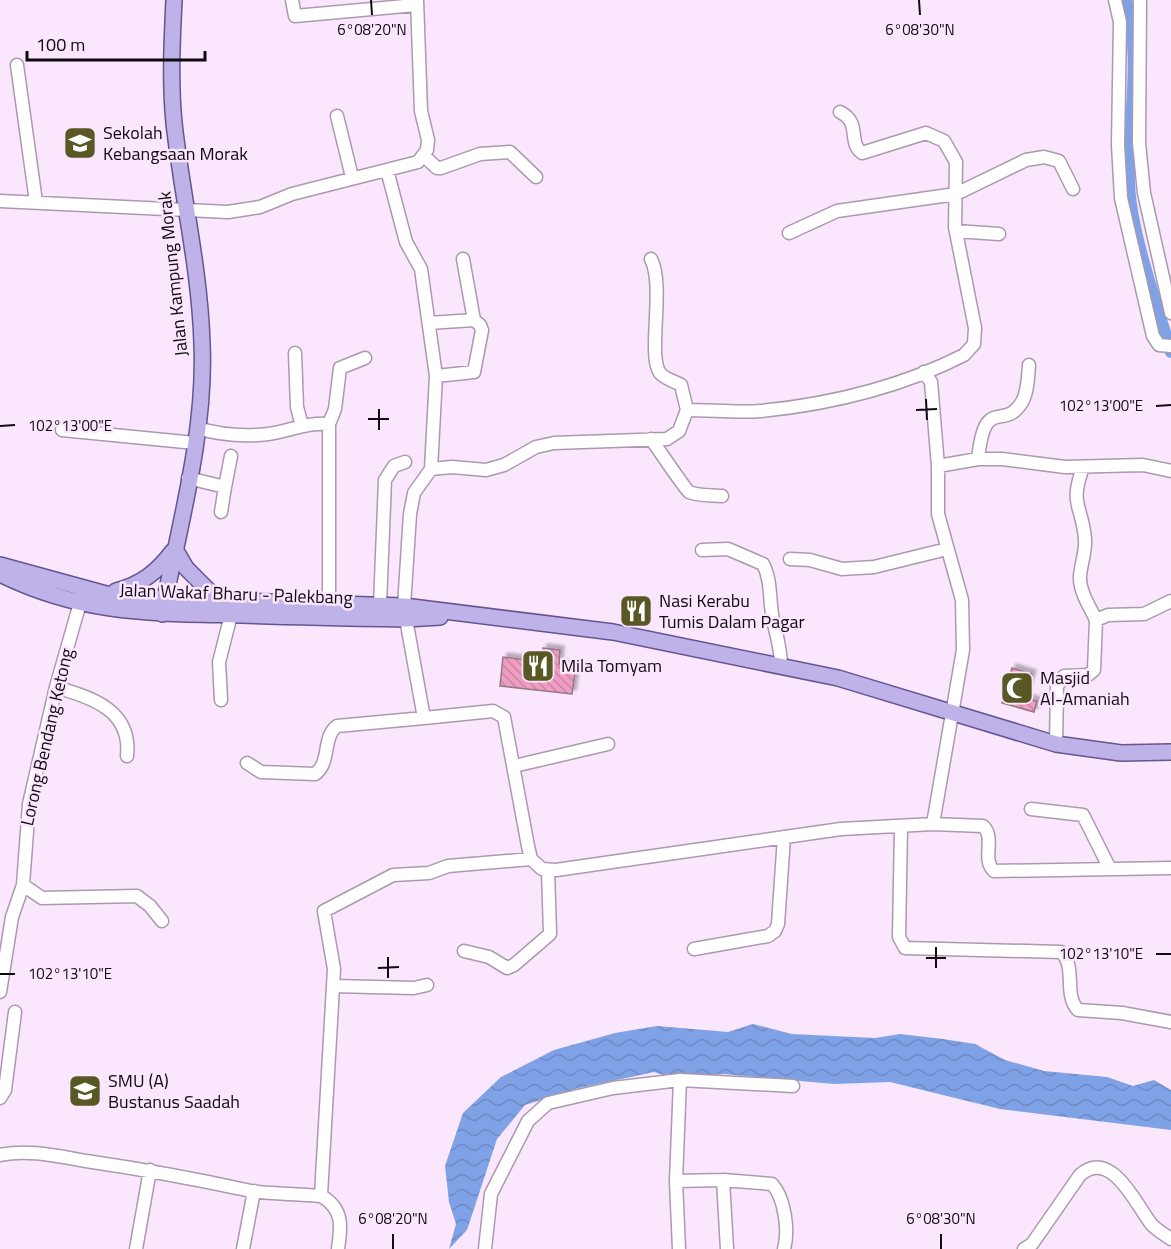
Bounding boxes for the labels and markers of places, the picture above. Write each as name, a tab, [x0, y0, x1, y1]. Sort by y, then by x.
place label: Sekolah Kebangsaan Morak	[103, 119, 248, 167]
school or university icon: Sekolah Kebangsaan Morak	[62, 125, 98, 161]
place label: Nasi Kerabu Tumis Dalam Pagar	[659, 587, 805, 635]
restaurant icon: Nasi Kerabu Tumis Dalam Pagar	[618, 593, 654, 629]
restaurant icon: Mila Tomyam	[520, 648, 556, 684]
place label: Mila Tomyam	[561, 652, 662, 679]
place label: Masjid Al-Amaniah	[1040, 664, 1130, 712]
mosque icon: Masjid Al-Amaniah	[999, 670, 1035, 706]
place label: SMU (A) Bustanus Saadah	[108, 1067, 240, 1115]
school or university icon: SMU (A) Bustanus Saadah	[67, 1073, 103, 1109]

